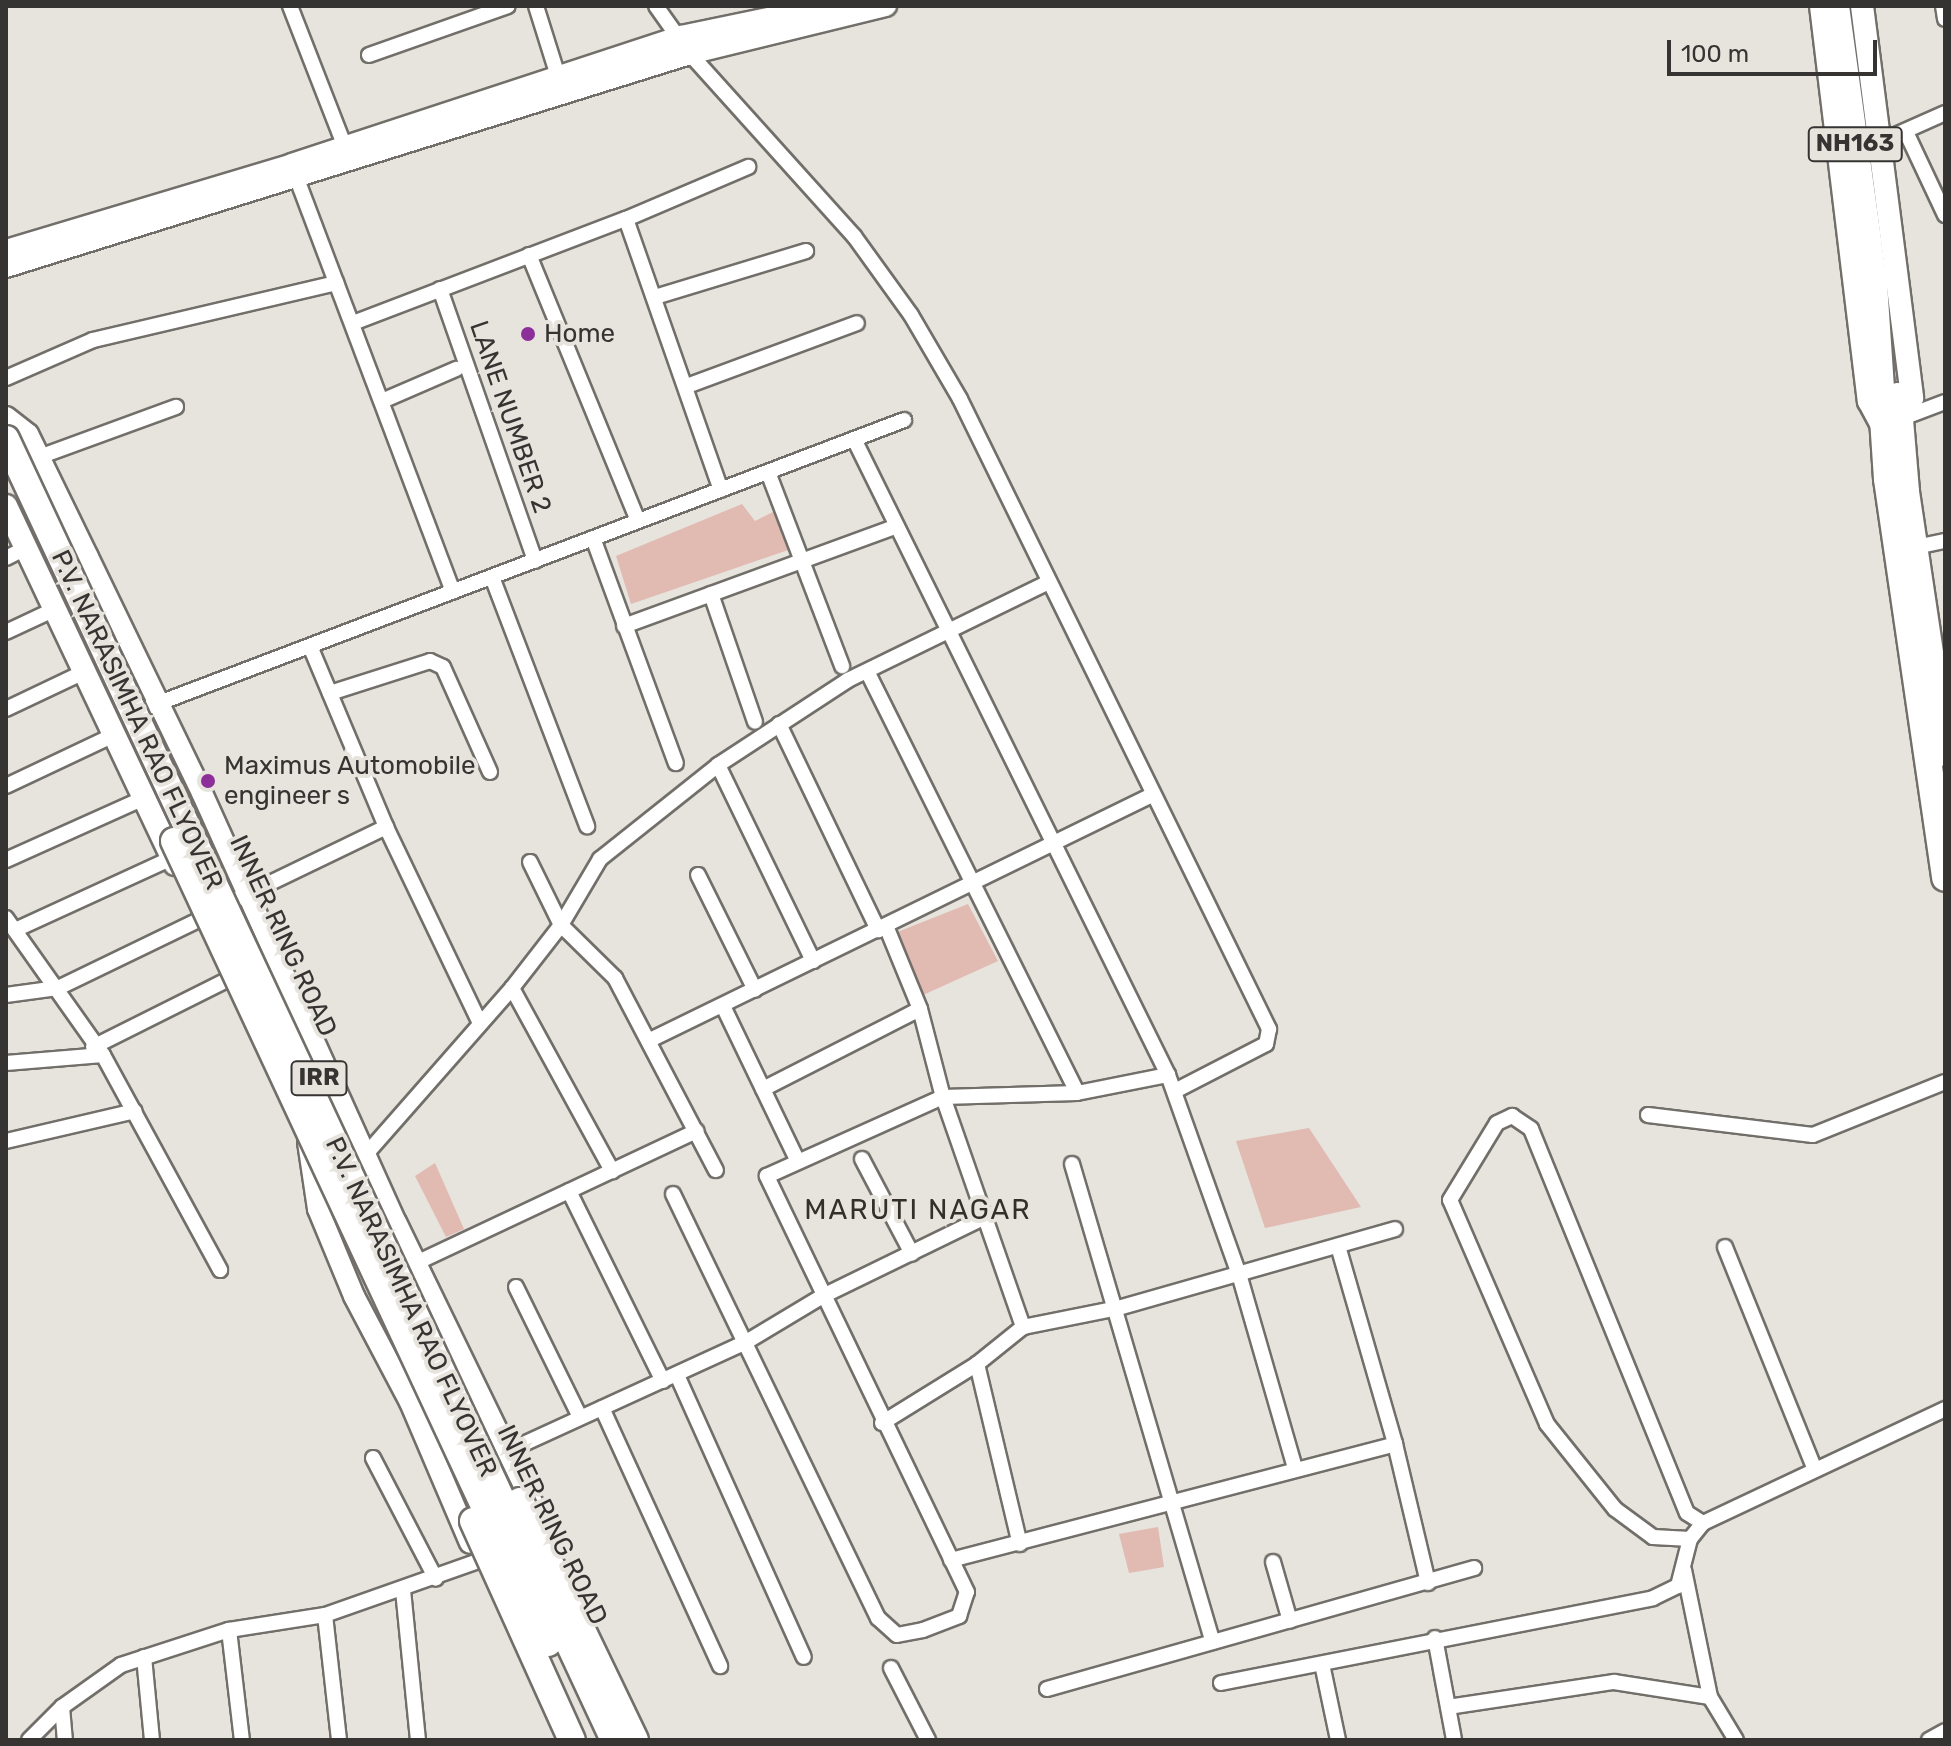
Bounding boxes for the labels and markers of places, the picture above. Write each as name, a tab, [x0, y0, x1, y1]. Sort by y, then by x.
place label: Home	[544, 318, 615, 350]
marker: Home	[519, 325, 537, 343]
place label: Maximus Automobile engineer s	[224, 750, 476, 812]
marker: Maximus Automobile engineer s	[199, 772, 217, 790]

